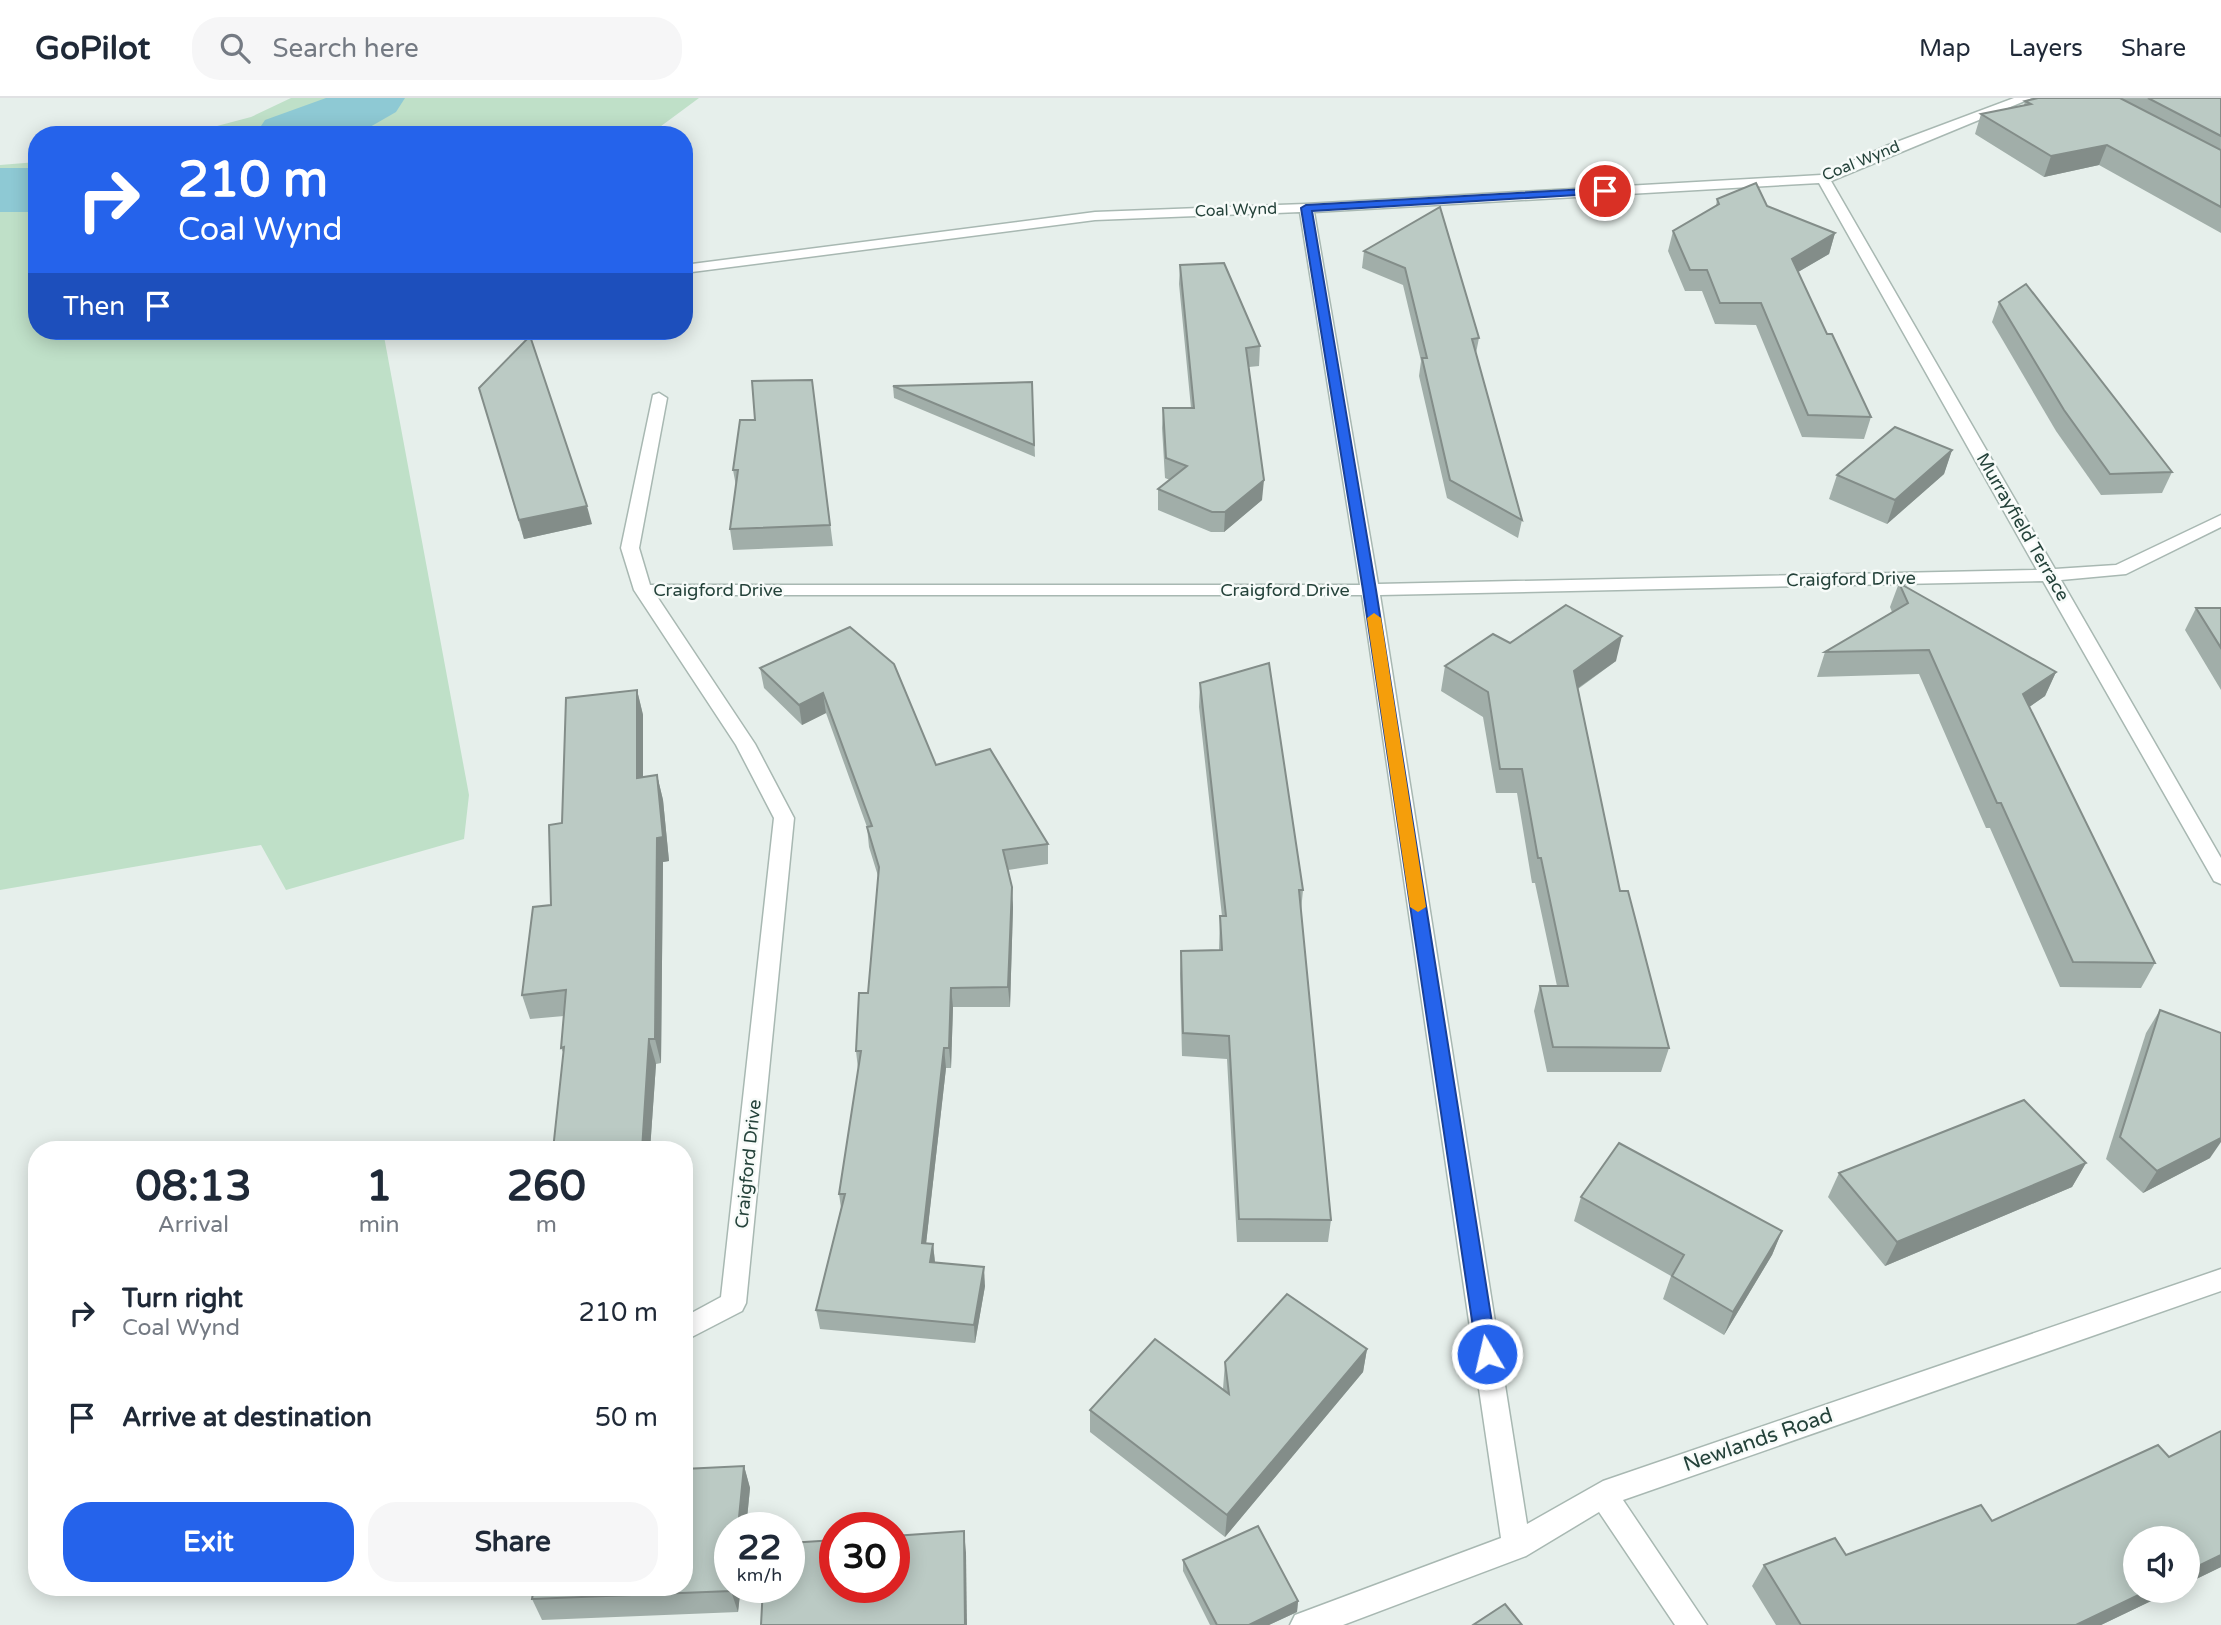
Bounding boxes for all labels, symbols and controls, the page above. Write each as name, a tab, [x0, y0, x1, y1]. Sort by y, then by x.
search box	[192, 17, 682, 80]
text: GoPilot	[35, 29, 150, 68]
icon: search	[216, 29, 254, 67]
text: Search here	[272, 33, 419, 64]
text: Map	[1919, 34, 1971, 63]
text: Layers	[2009, 34, 2083, 63]
text: Share	[2121, 34, 2186, 63]
street label: Coal Wynd	[1819, 136, 1903, 186]
text: 210 m	[178, 151, 328, 210]
icon: right	[63, 154, 154, 245]
pin	[1575, 161, 1635, 221]
icon: arrive	[1586, 172, 1624, 210]
street label: Coal Wynd	[1195, 199, 1277, 221]
text: Coal Wynd	[178, 211, 342, 249]
icon: arrive	[139, 287, 177, 325]
text: Then	[63, 291, 125, 322]
street label: Murrayfield Terrace	[1972, 449, 2074, 605]
street label: Craigford Drive	[1786, 567, 1916, 591]
street label: Craigford Drive	[653, 579, 783, 601]
street label: Craigford Drive	[1220, 579, 1350, 601]
street label: Craigford Drive	[730, 1098, 766, 1230]
text: 08:13	[135, 1161, 252, 1212]
text: 1	[366, 1161, 392, 1212]
text: 260	[507, 1161, 586, 1212]
text: Arrival	[158, 1211, 229, 1239]
text: min	[359, 1211, 400, 1239]
text: m	[536, 1211, 557, 1239]
text: Turn right	[122, 1283, 243, 1314]
icon: right	[63, 1294, 101, 1332]
text: 210 m	[578, 1297, 658, 1328]
text: Coal Wynd	[122, 1314, 240, 1342]
position arrow	[1450, 1317, 1524, 1391]
icon: arrive	[63, 1399, 101, 1437]
text: Arrive at destination	[122, 1402, 372, 1433]
text: 50 m	[595, 1402, 658, 1433]
street label: Newlands Road	[1680, 1403, 1836, 1477]
button: Exit	[63, 1502, 354, 1582]
button: Share	[368, 1502, 658, 1582]
speed limit sign: 30	[819, 1512, 910, 1603]
map controls	[2123, 1526, 2200, 1603]
button: sound	[2123, 1526, 2200, 1603]
text: 22	[738, 1527, 781, 1569]
text: km/h	[737, 1564, 782, 1586]

